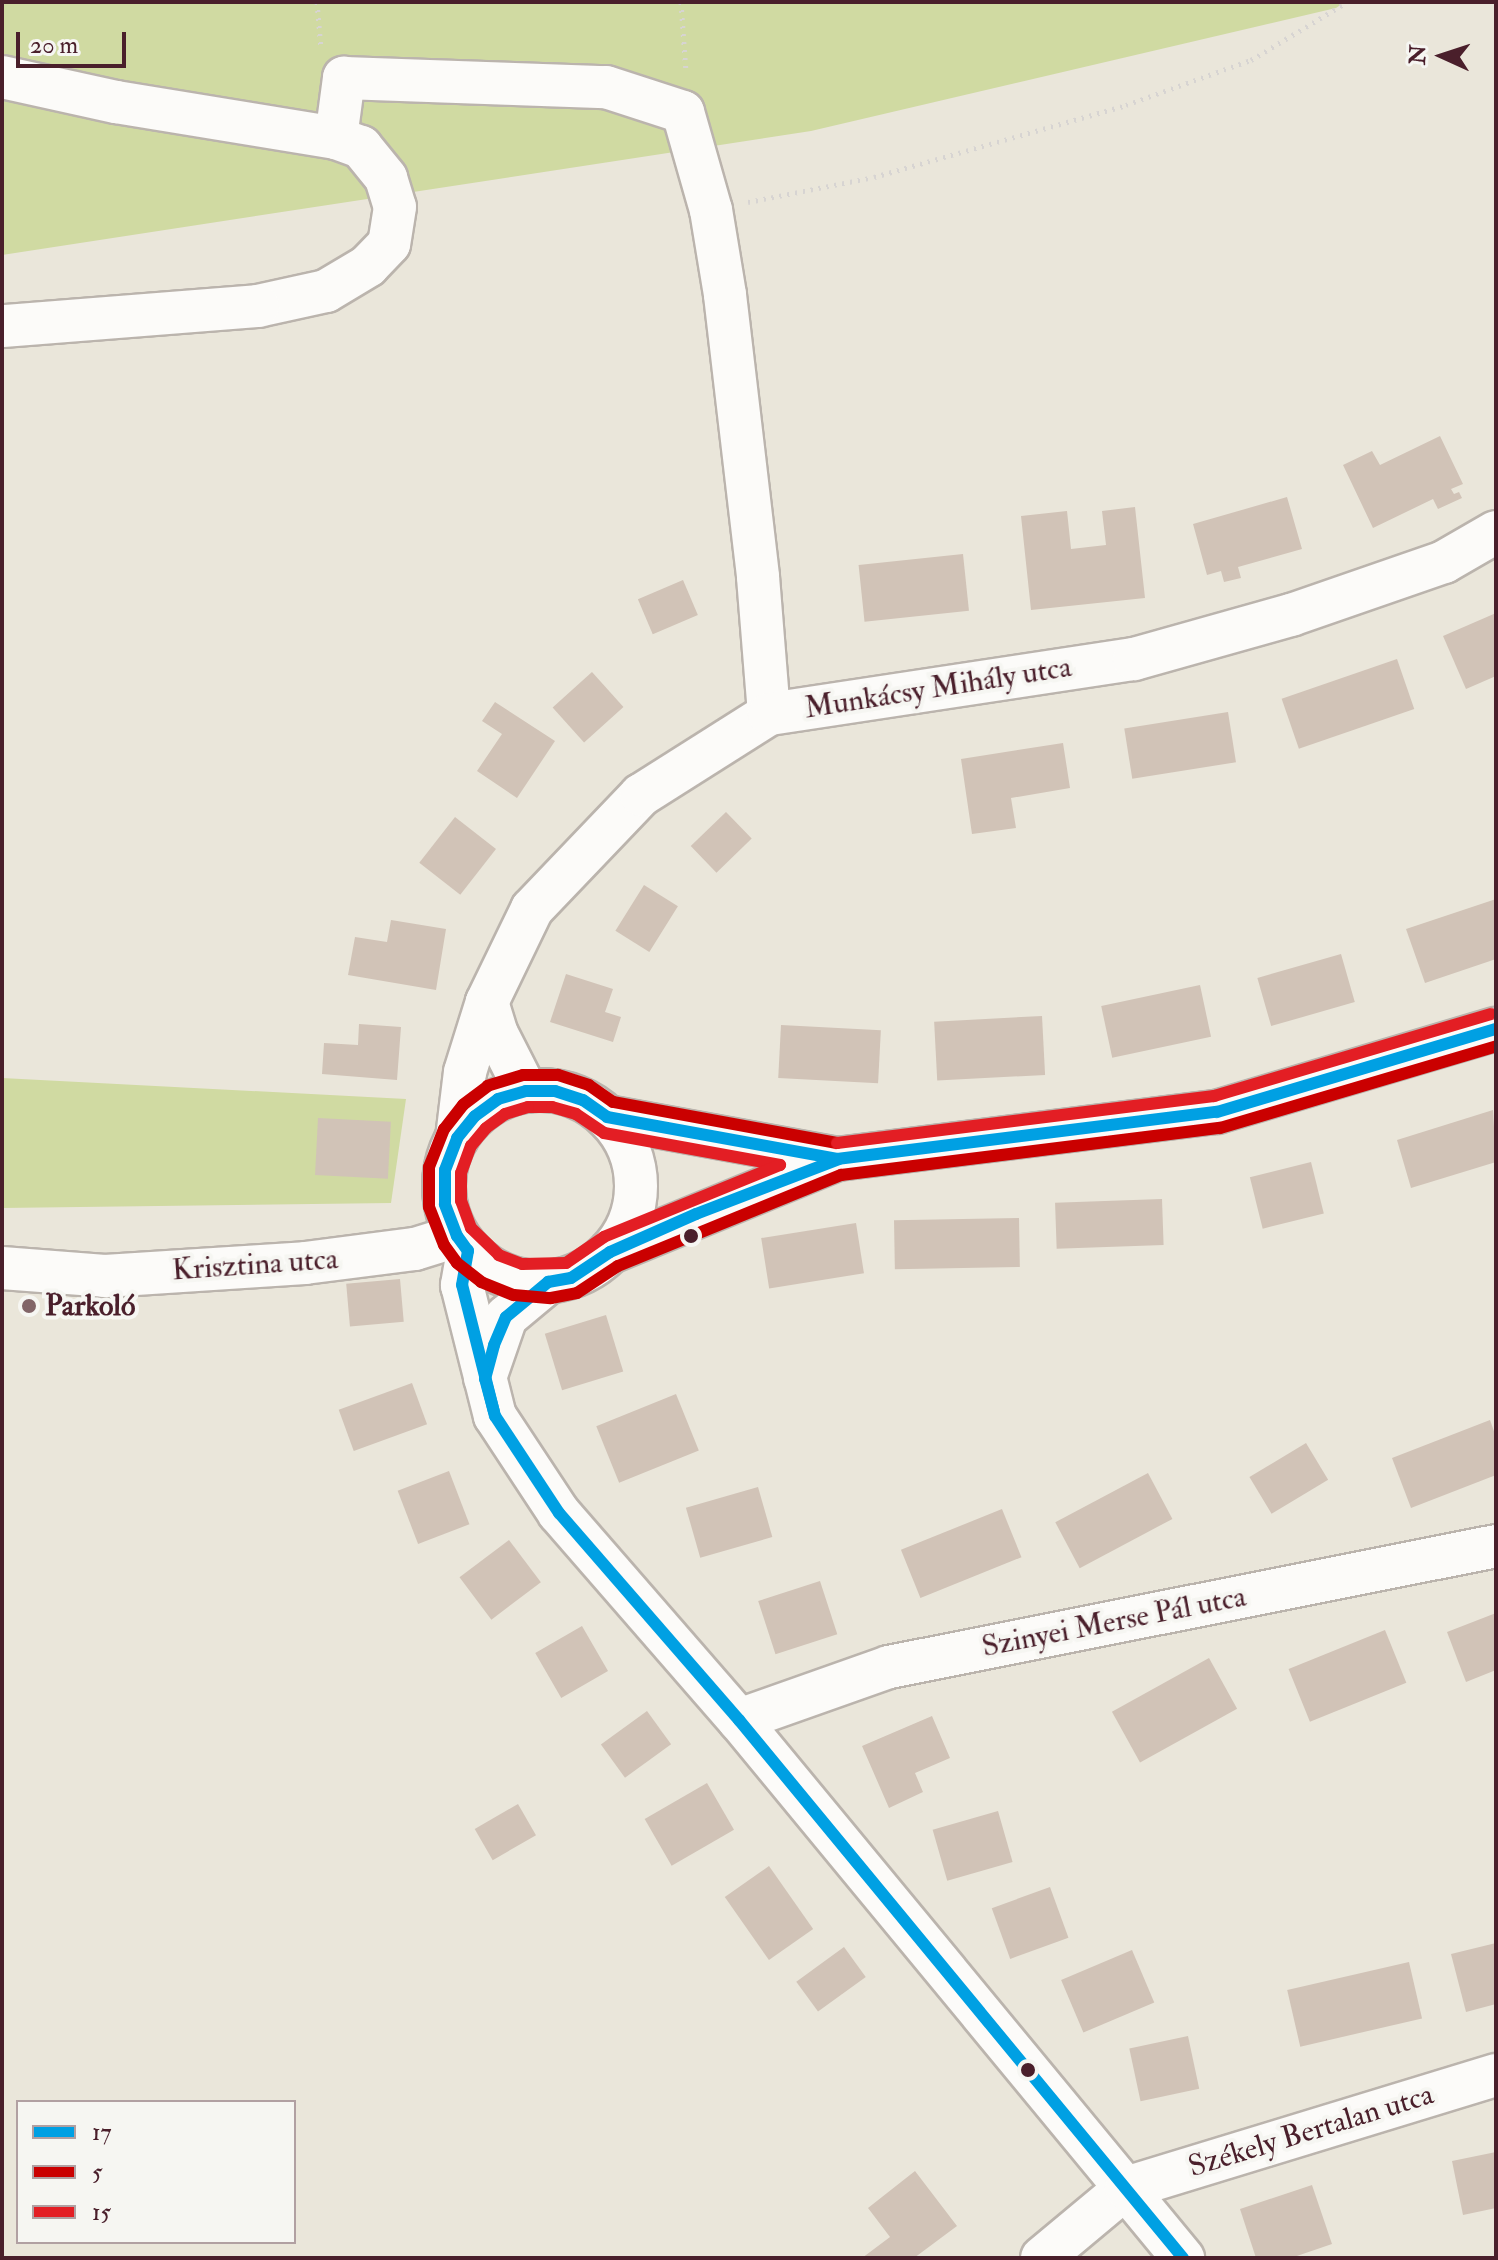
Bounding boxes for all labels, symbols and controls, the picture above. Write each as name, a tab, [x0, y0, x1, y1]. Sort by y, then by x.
scale bar	[20, 16, 130, 66]
north arrow	[1402, 16, 1482, 96]
text: 20 m	[30, 30, 78, 61]
text: N	[1404, 44, 1433, 65]
street label: Munkácsy Mihály utca	[802, 649, 1074, 727]
unlabelled marker	[683, 1228, 699, 1244]
street label: Krisztina utca	[171, 1241, 339, 1289]
place label: Parkoló	[45, 1288, 135, 1324]
marker: Parkoló	[20, 1297, 38, 1315]
street label: Szinyei Merse Pál utca	[979, 1579, 1249, 1665]
unlabelled marker	[1020, 2062, 1036, 2078]
street label: Székely Bertalan utca	[1184, 2077, 1438, 2185]
legend	[16, 2100, 296, 2244]
text: 17	[92, 2117, 112, 2148]
text: 5	[92, 2157, 103, 2188]
text: 15	[92, 2197, 111, 2228]

